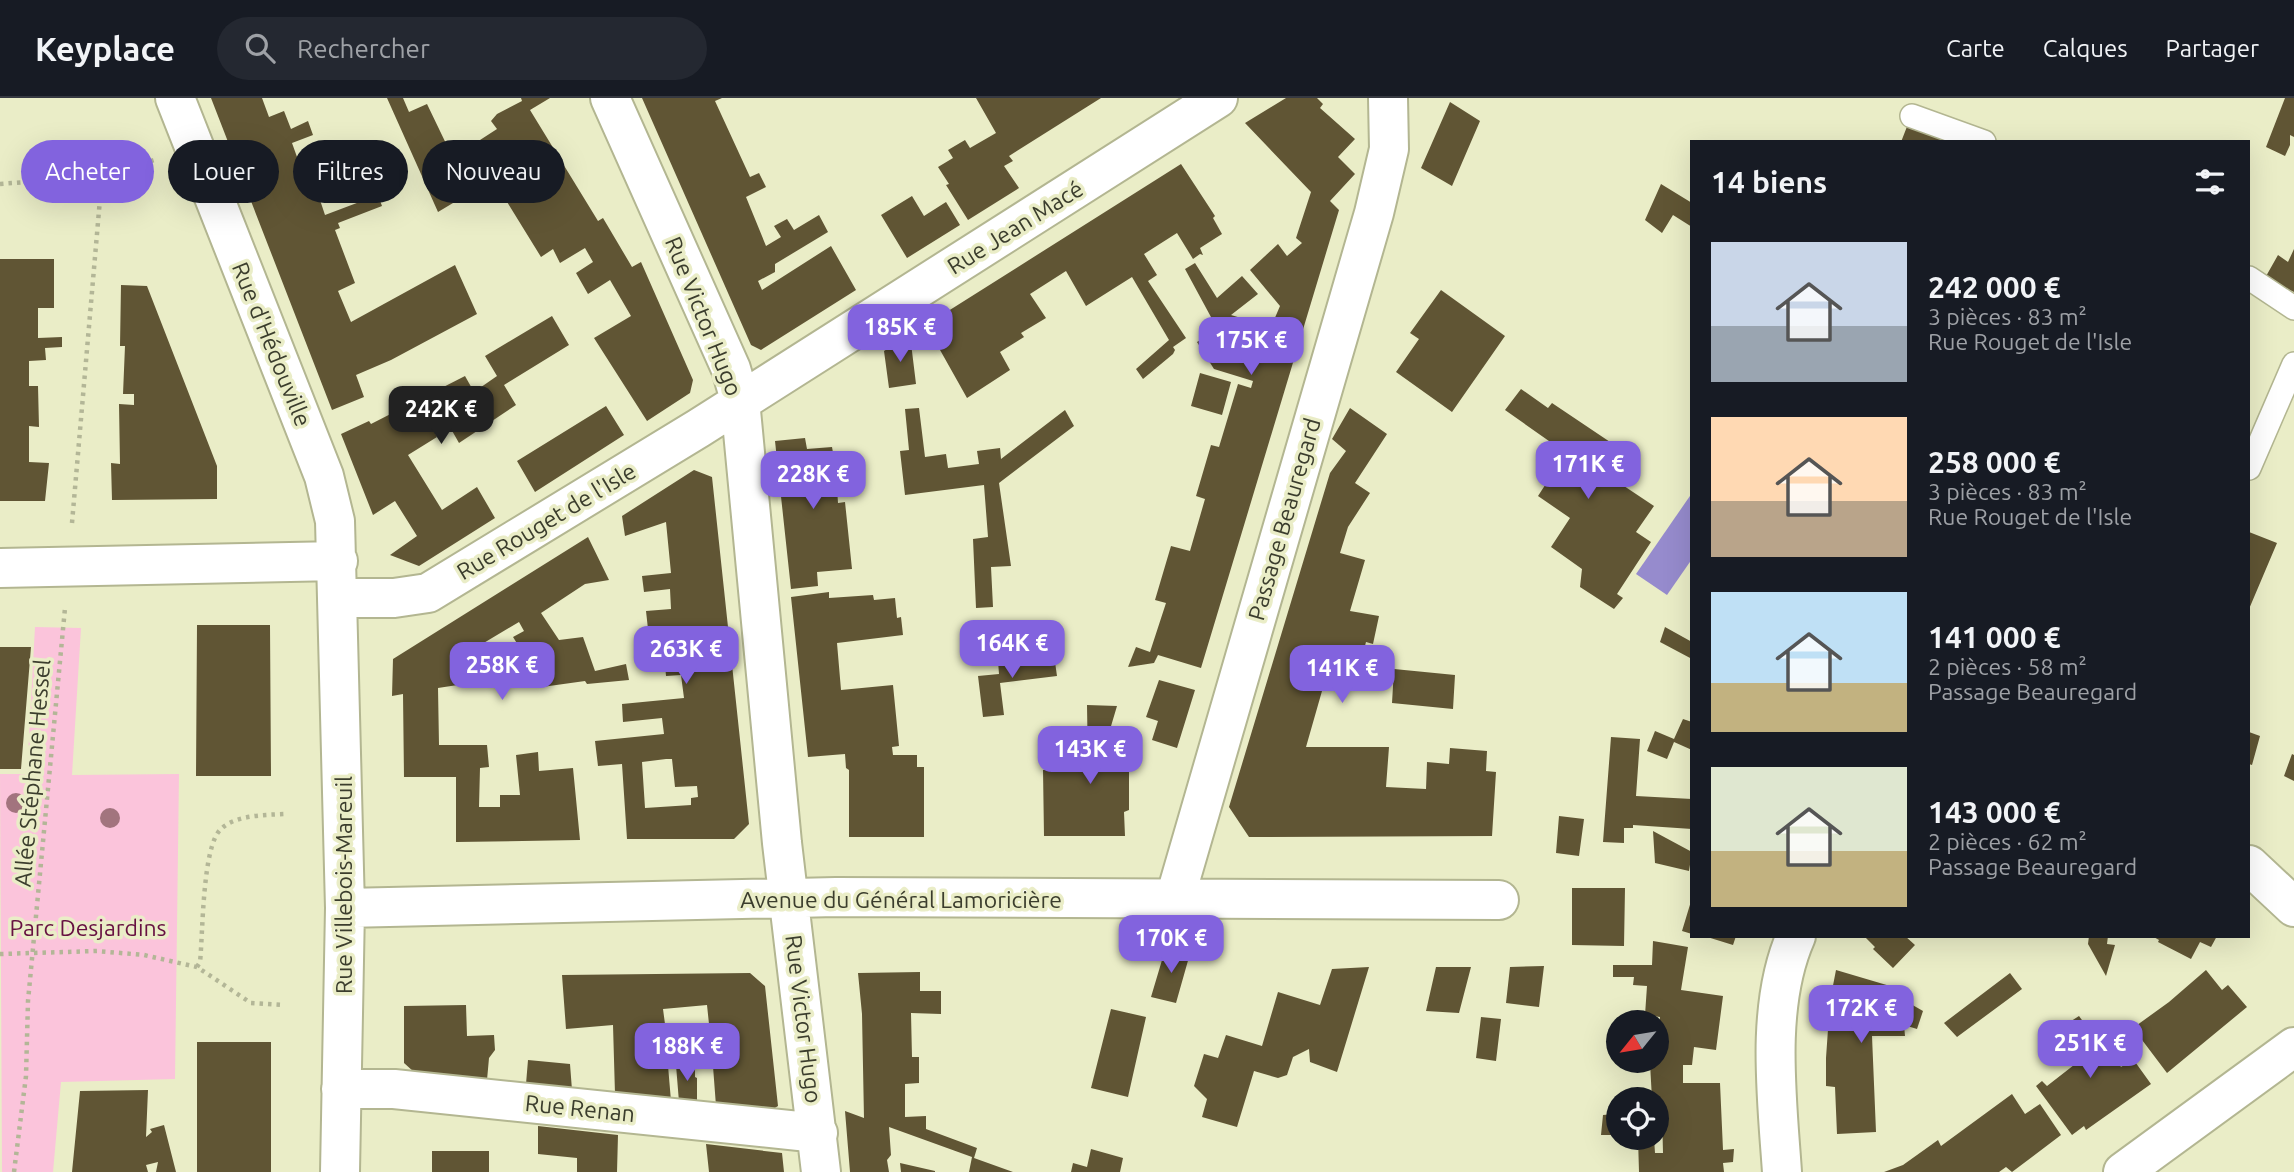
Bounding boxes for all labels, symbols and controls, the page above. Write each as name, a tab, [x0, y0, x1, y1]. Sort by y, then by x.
search box	[217, 17, 707, 80]
icon: search	[241, 29, 279, 67]
text: Keyplace	[35, 30, 175, 67]
text: Rechercher	[297, 34, 430, 63]
text: Carte	[1946, 35, 2005, 62]
text: Calques	[2043, 35, 2128, 62]
text: Partager	[2166, 35, 2259, 62]
chip: Acheter	[21, 140, 154, 203]
chip: Louer	[168, 140, 279, 203]
chip: Filtres	[293, 140, 408, 203]
chip: Nouveau	[422, 140, 565, 203]
icon: filters	[2191, 163, 2229, 201]
text: 14 biens	[1711, 165, 1827, 199]
street label: Rue Jean Macé	[943, 175, 1087, 279]
street label: Rue Victor Hugo	[661, 233, 747, 399]
street label: Rue d'Hédouville	[228, 258, 316, 430]
icon: home	[1767, 270, 1851, 354]
text: 242 000 €	[1928, 270, 2061, 304]
pin: 185K €	[843, 304, 957, 364]
text: 3 pièces · 83 m²	[1928, 304, 2087, 329]
text: 185K €	[864, 314, 936, 339]
pin: 175K €	[1194, 317, 1308, 377]
text: 175K €	[1215, 327, 1287, 352]
text: Rue Rouget de l'Isle	[1928, 329, 2132, 354]
pin: 242K €	[384, 386, 498, 446]
text: 242K €	[405, 396, 477, 421]
street label: Passage Beauregard	[1243, 415, 1325, 623]
pin: 171K €	[1531, 442, 1645, 501]
icon: home	[1767, 445, 1851, 529]
text: 258 000 €	[1928, 445, 2061, 479]
text: 171K €	[1552, 451, 1624, 476]
pin: 228K €	[756, 452, 870, 511]
street label: Rue Rouget de l'Isle	[452, 458, 640, 584]
text: 228K €	[777, 461, 849, 486]
text: 3 pièces · 83 m²	[1928, 479, 2087, 504]
text: Rue Rouget de l'Isle	[1928, 504, 2132, 529]
pin: 164K €	[955, 620, 1069, 680]
icon: home	[1767, 620, 1851, 704]
text: 141 000 €	[1928, 620, 2061, 654]
pin: 263K €	[629, 626, 743, 686]
text: 164K €	[976, 630, 1048, 655]
text: 263K €	[650, 636, 722, 661]
pin: 258K €	[445, 642, 559, 702]
pin: 141K €	[1285, 646, 1399, 705]
text: 258K €	[466, 652, 538, 677]
text: 2 pièces · 58 m²	[1928, 654, 2087, 679]
text: 141K €	[1306, 655, 1378, 680]
street label: Allée Stéphane Hessel	[10, 658, 54, 888]
text: Passage Beauregard	[1928, 679, 2137, 704]
pin: 143K €	[1033, 726, 1147, 786]
text: 143K €	[1054, 736, 1126, 761]
street label: Rue Villebois-Mareuil	[331, 776, 356, 994]
icon: home	[1767, 795, 1851, 879]
text: 143 000 €	[1928, 795, 2061, 829]
text: 2 pièces · 62 m²	[1928, 829, 2087, 854]
text: Passage Beauregard	[1928, 854, 2137, 879]
street label: Avenue du Général Lamoricière	[740, 887, 1062, 912]
park label: Parc Desjardins	[9, 915, 167, 940]
pin: 170K €	[1114, 916, 1228, 975]
text: 170K €	[1135, 925, 1207, 950]
street label: Rue Victor Hugo	[781, 933, 827, 1105]
pin: 172K €	[1804, 986, 1918, 1045]
text: 172K €	[1825, 995, 1897, 1020]
north arrow	[1606, 1010, 1670, 1073]
map controls	[1606, 1010, 1669, 1150]
pin: 251K €	[2033, 1020, 2147, 1080]
pin: 188K €	[630, 1024, 744, 1083]
text: 251K €	[2054, 1030, 2126, 1055]
text: 188K €	[651, 1033, 723, 1058]
button: locate	[1606, 1087, 1669, 1150]
street label: Rue Renan	[524, 1090, 636, 1126]

